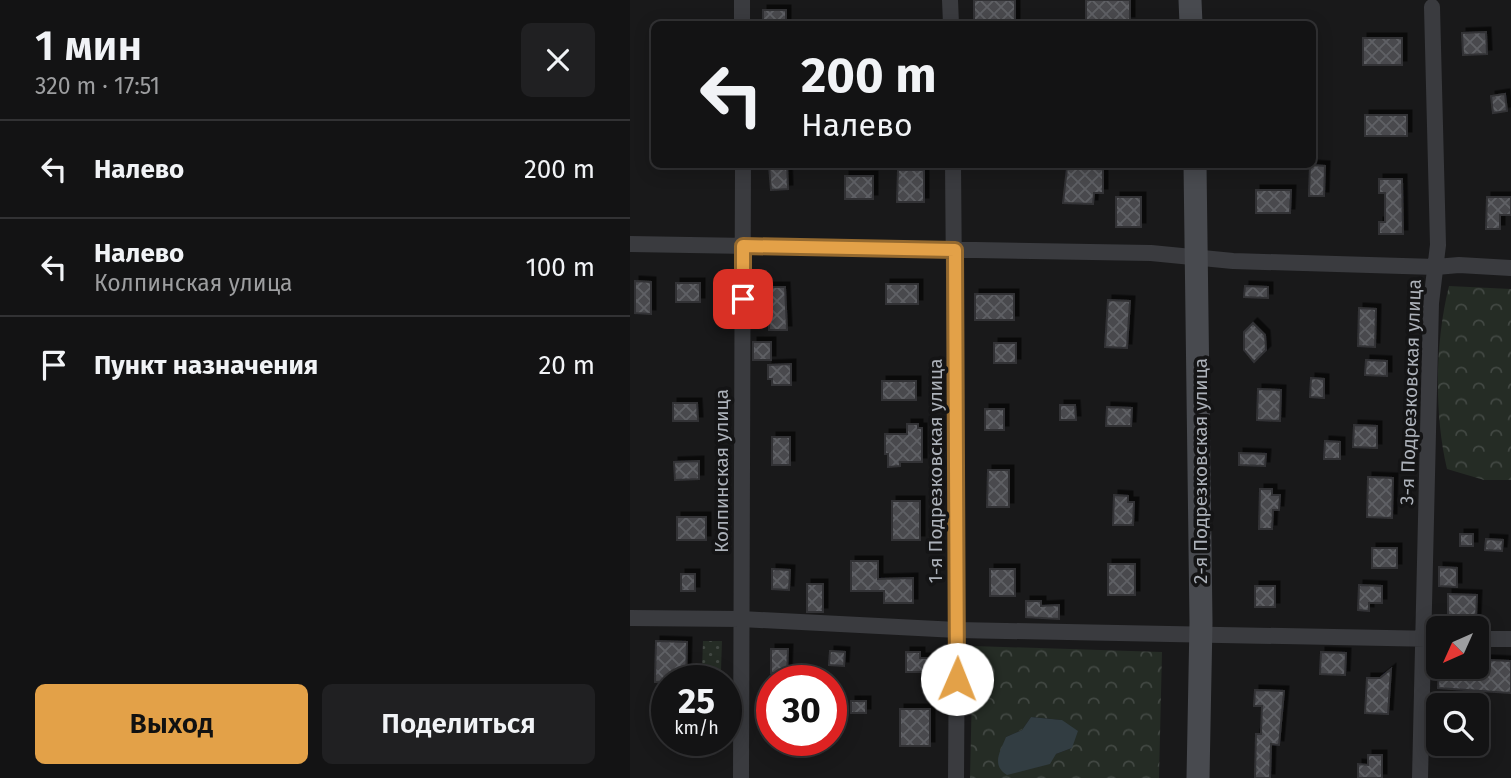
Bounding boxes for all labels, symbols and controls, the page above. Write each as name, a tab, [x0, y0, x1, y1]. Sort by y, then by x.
text: 1 мин	[35, 21, 142, 71]
button: close	[521, 23, 595, 97]
text: 200 m	[801, 46, 937, 105]
icon: left	[686, 49, 777, 140]
text: 320 m · 17:51	[35, 72, 160, 100]
text: Налево	[801, 106, 913, 144]
icon: left	[35, 150, 73, 188]
text: Налево	[94, 154, 184, 185]
text: 200 m	[524, 154, 595, 185]
text: Налево	[94, 238, 184, 269]
icon: left	[35, 248, 73, 286]
text: 100 m	[526, 252, 595, 283]
text: Колпинская улица	[94, 269, 293, 297]
pin	[713, 269, 773, 329]
street label: 3-я Подрезковская улица	[1395, 279, 1426, 505]
icon: arrive	[724, 280, 762, 318]
icon: arrive	[35, 346, 73, 384]
text: Пункт назначения	[94, 350, 318, 381]
text: 20 m	[538, 350, 595, 381]
street label: 2-я Подрезковская улица	[1189, 358, 1212, 584]
street label: 1-я Подрезковская улица	[924, 359, 947, 583]
street label: Колпинская улица	[710, 389, 733, 553]
north arrow	[1426, 616, 1489, 679]
map controls	[1426, 616, 1489, 756]
position arrow	[920, 642, 994, 716]
speed limit sign: 30	[756, 665, 847, 756]
text: 25	[678, 680, 715, 722]
button: Выход	[35, 684, 308, 764]
button: Поделиться	[322, 684, 595, 764]
button: search	[1426, 693, 1489, 756]
text: km/h	[674, 717, 719, 739]

